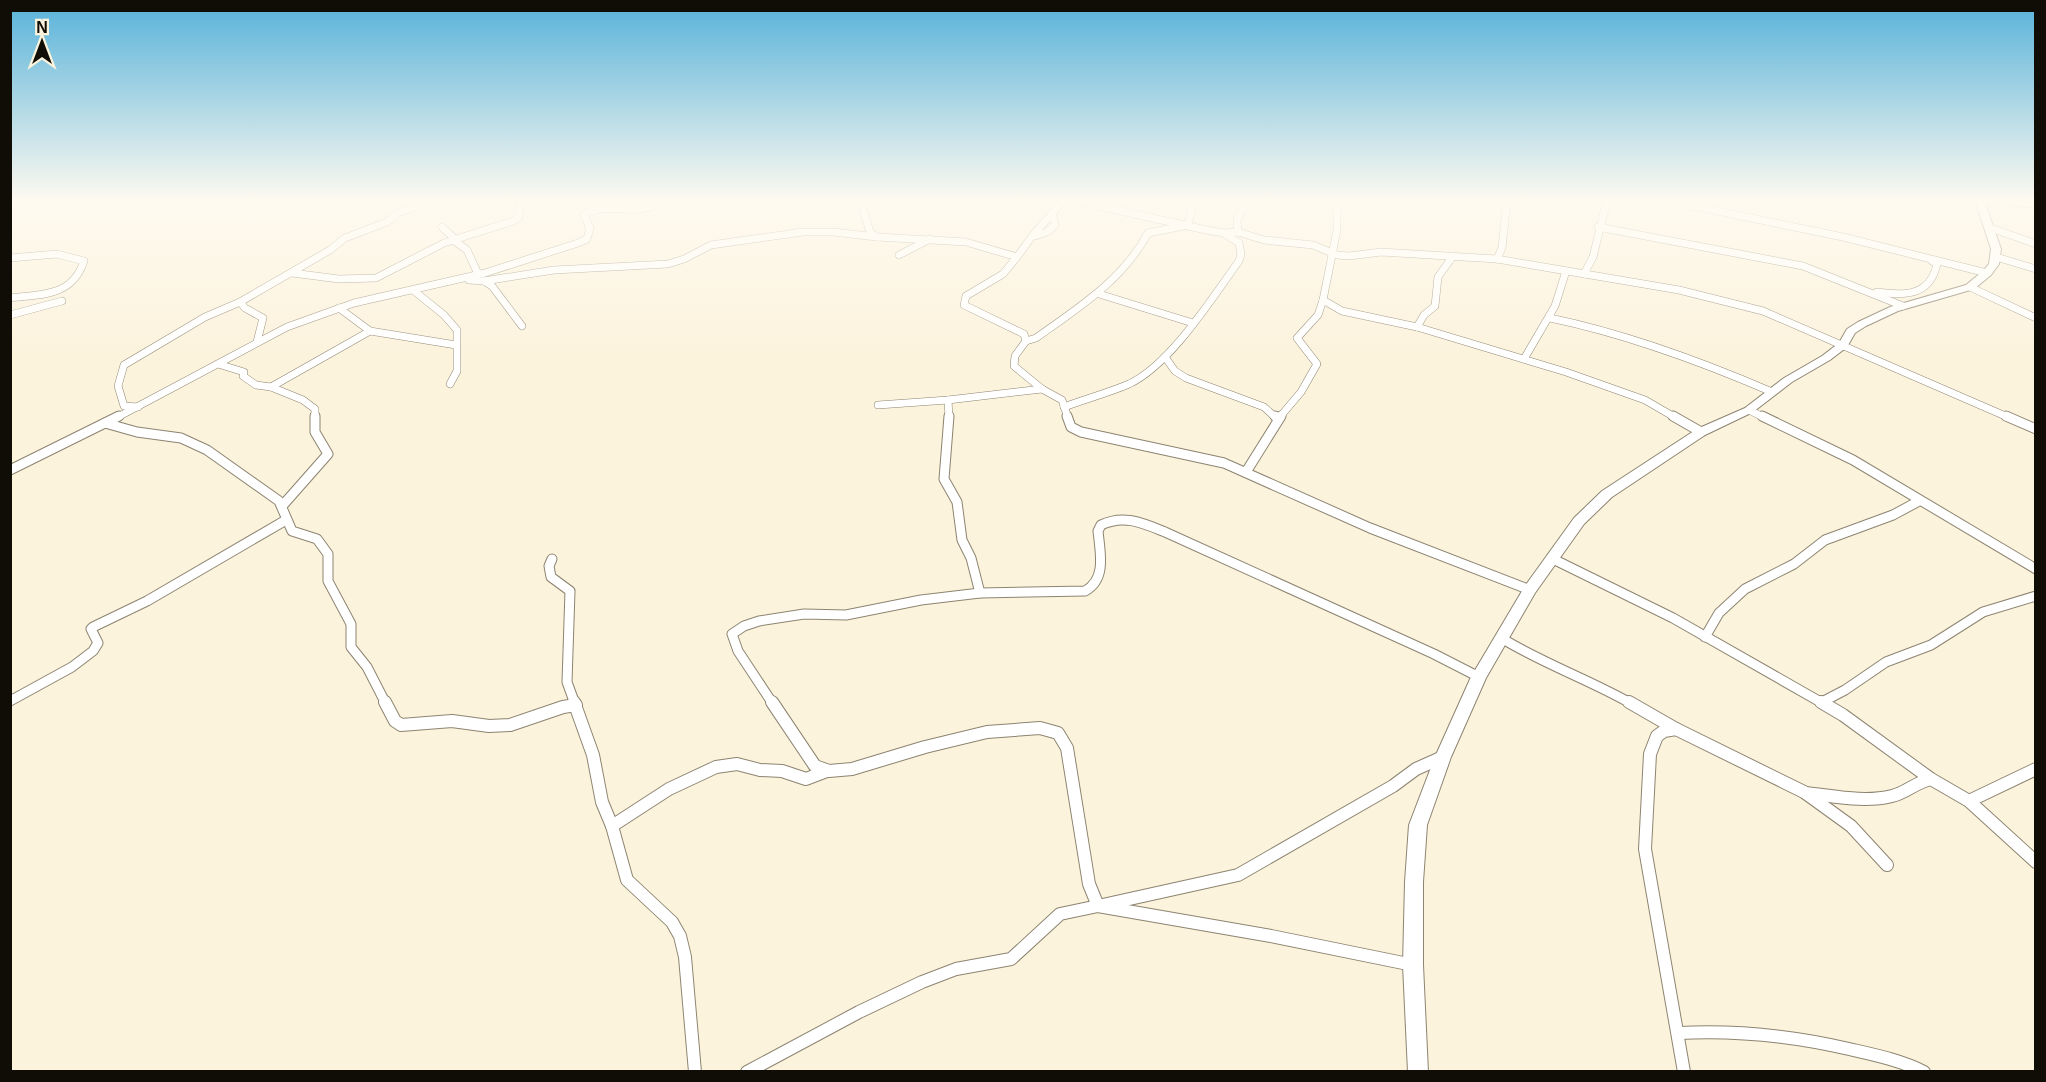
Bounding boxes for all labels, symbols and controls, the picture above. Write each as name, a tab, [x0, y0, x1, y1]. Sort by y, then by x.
north arrow	[12, 12, 72, 72]
text: N	[36, 19, 48, 36]

